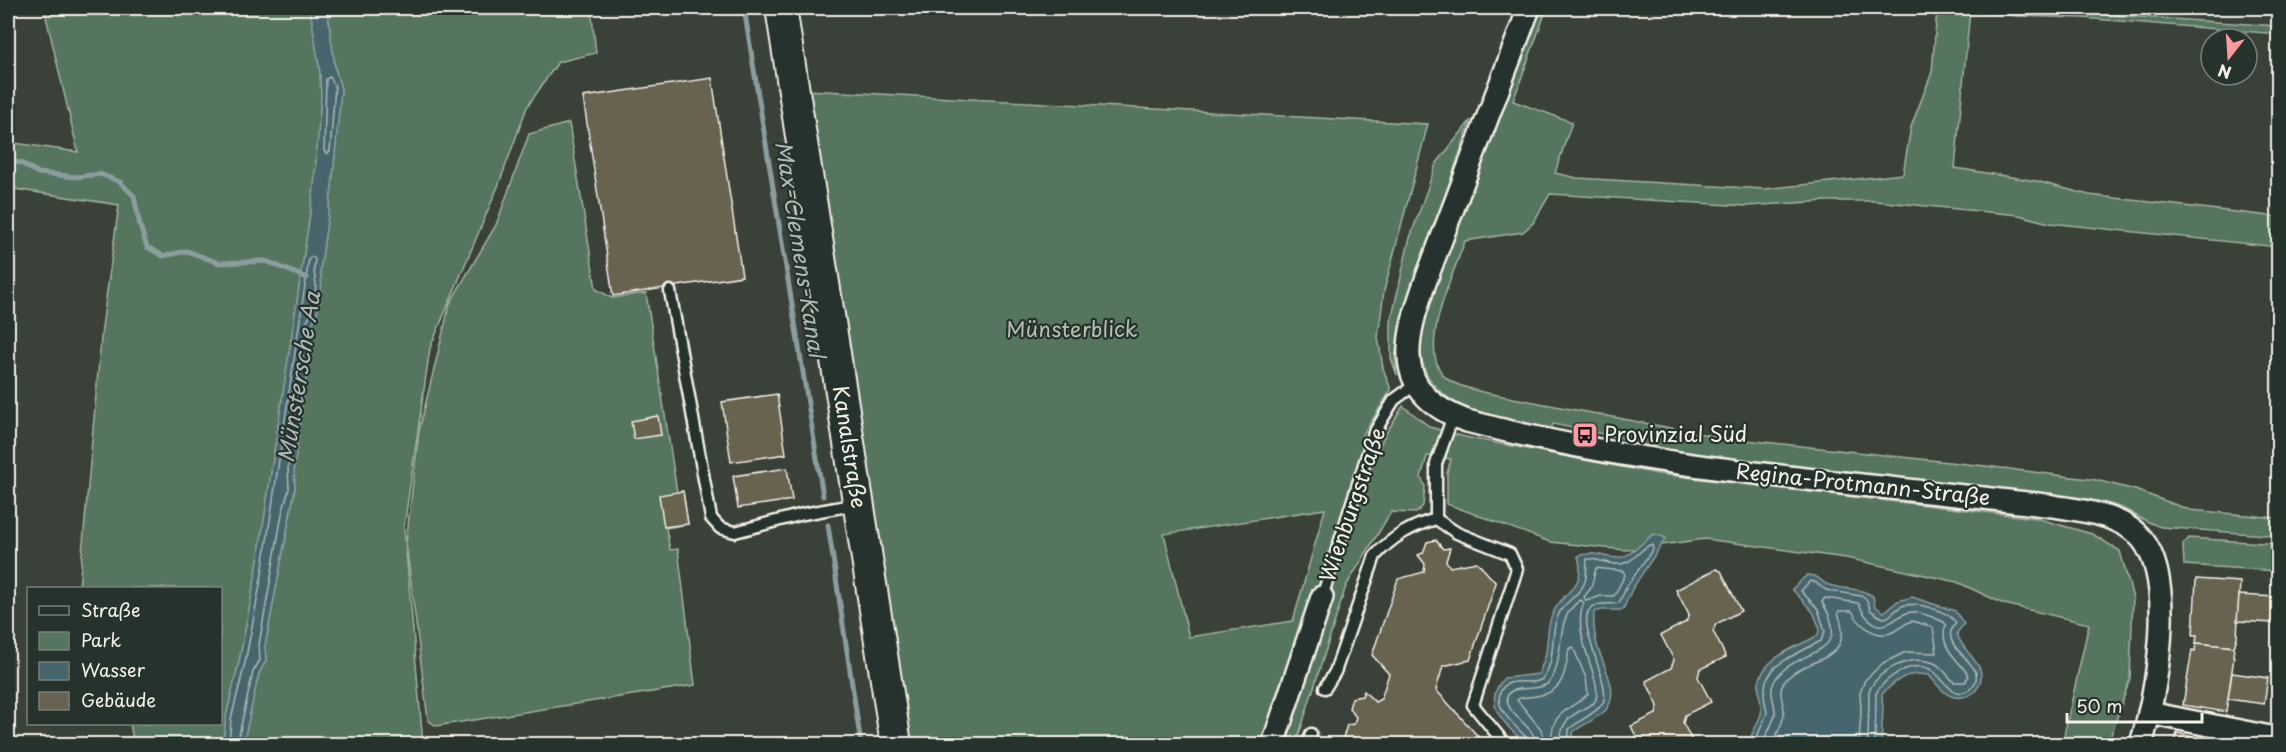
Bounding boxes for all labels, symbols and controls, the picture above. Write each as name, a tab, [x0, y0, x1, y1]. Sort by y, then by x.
north arrow	[2199, 27, 2259, 87]
text: N	[2215, 59, 2234, 86]
water label: Max-Clemens-Kanal	[768, 138, 835, 362]
water label: Münstersche Aa	[268, 288, 328, 465]
park label: Münsterblick	[1006, 312, 1138, 344]
street label: Kanalstraße	[825, 383, 876, 510]
place label: Provinzial Süd	[1604, 417, 1747, 449]
bus stop icon: Provinzial Süd	[1570, 420, 1600, 450]
street label: Wienburgstraße	[1310, 423, 1393, 586]
street label: Regina-Protmann-Straße	[1735, 454, 1992, 512]
legend	[27, 587, 222, 725]
text: Straße	[81, 596, 141, 623]
text: Park	[81, 626, 121, 653]
text: Wasser	[81, 656, 146, 683]
text: Gebäude	[81, 686, 156, 713]
scale bar	[2067, 686, 2202, 724]
text: 50 m	[2076, 692, 2123, 719]

